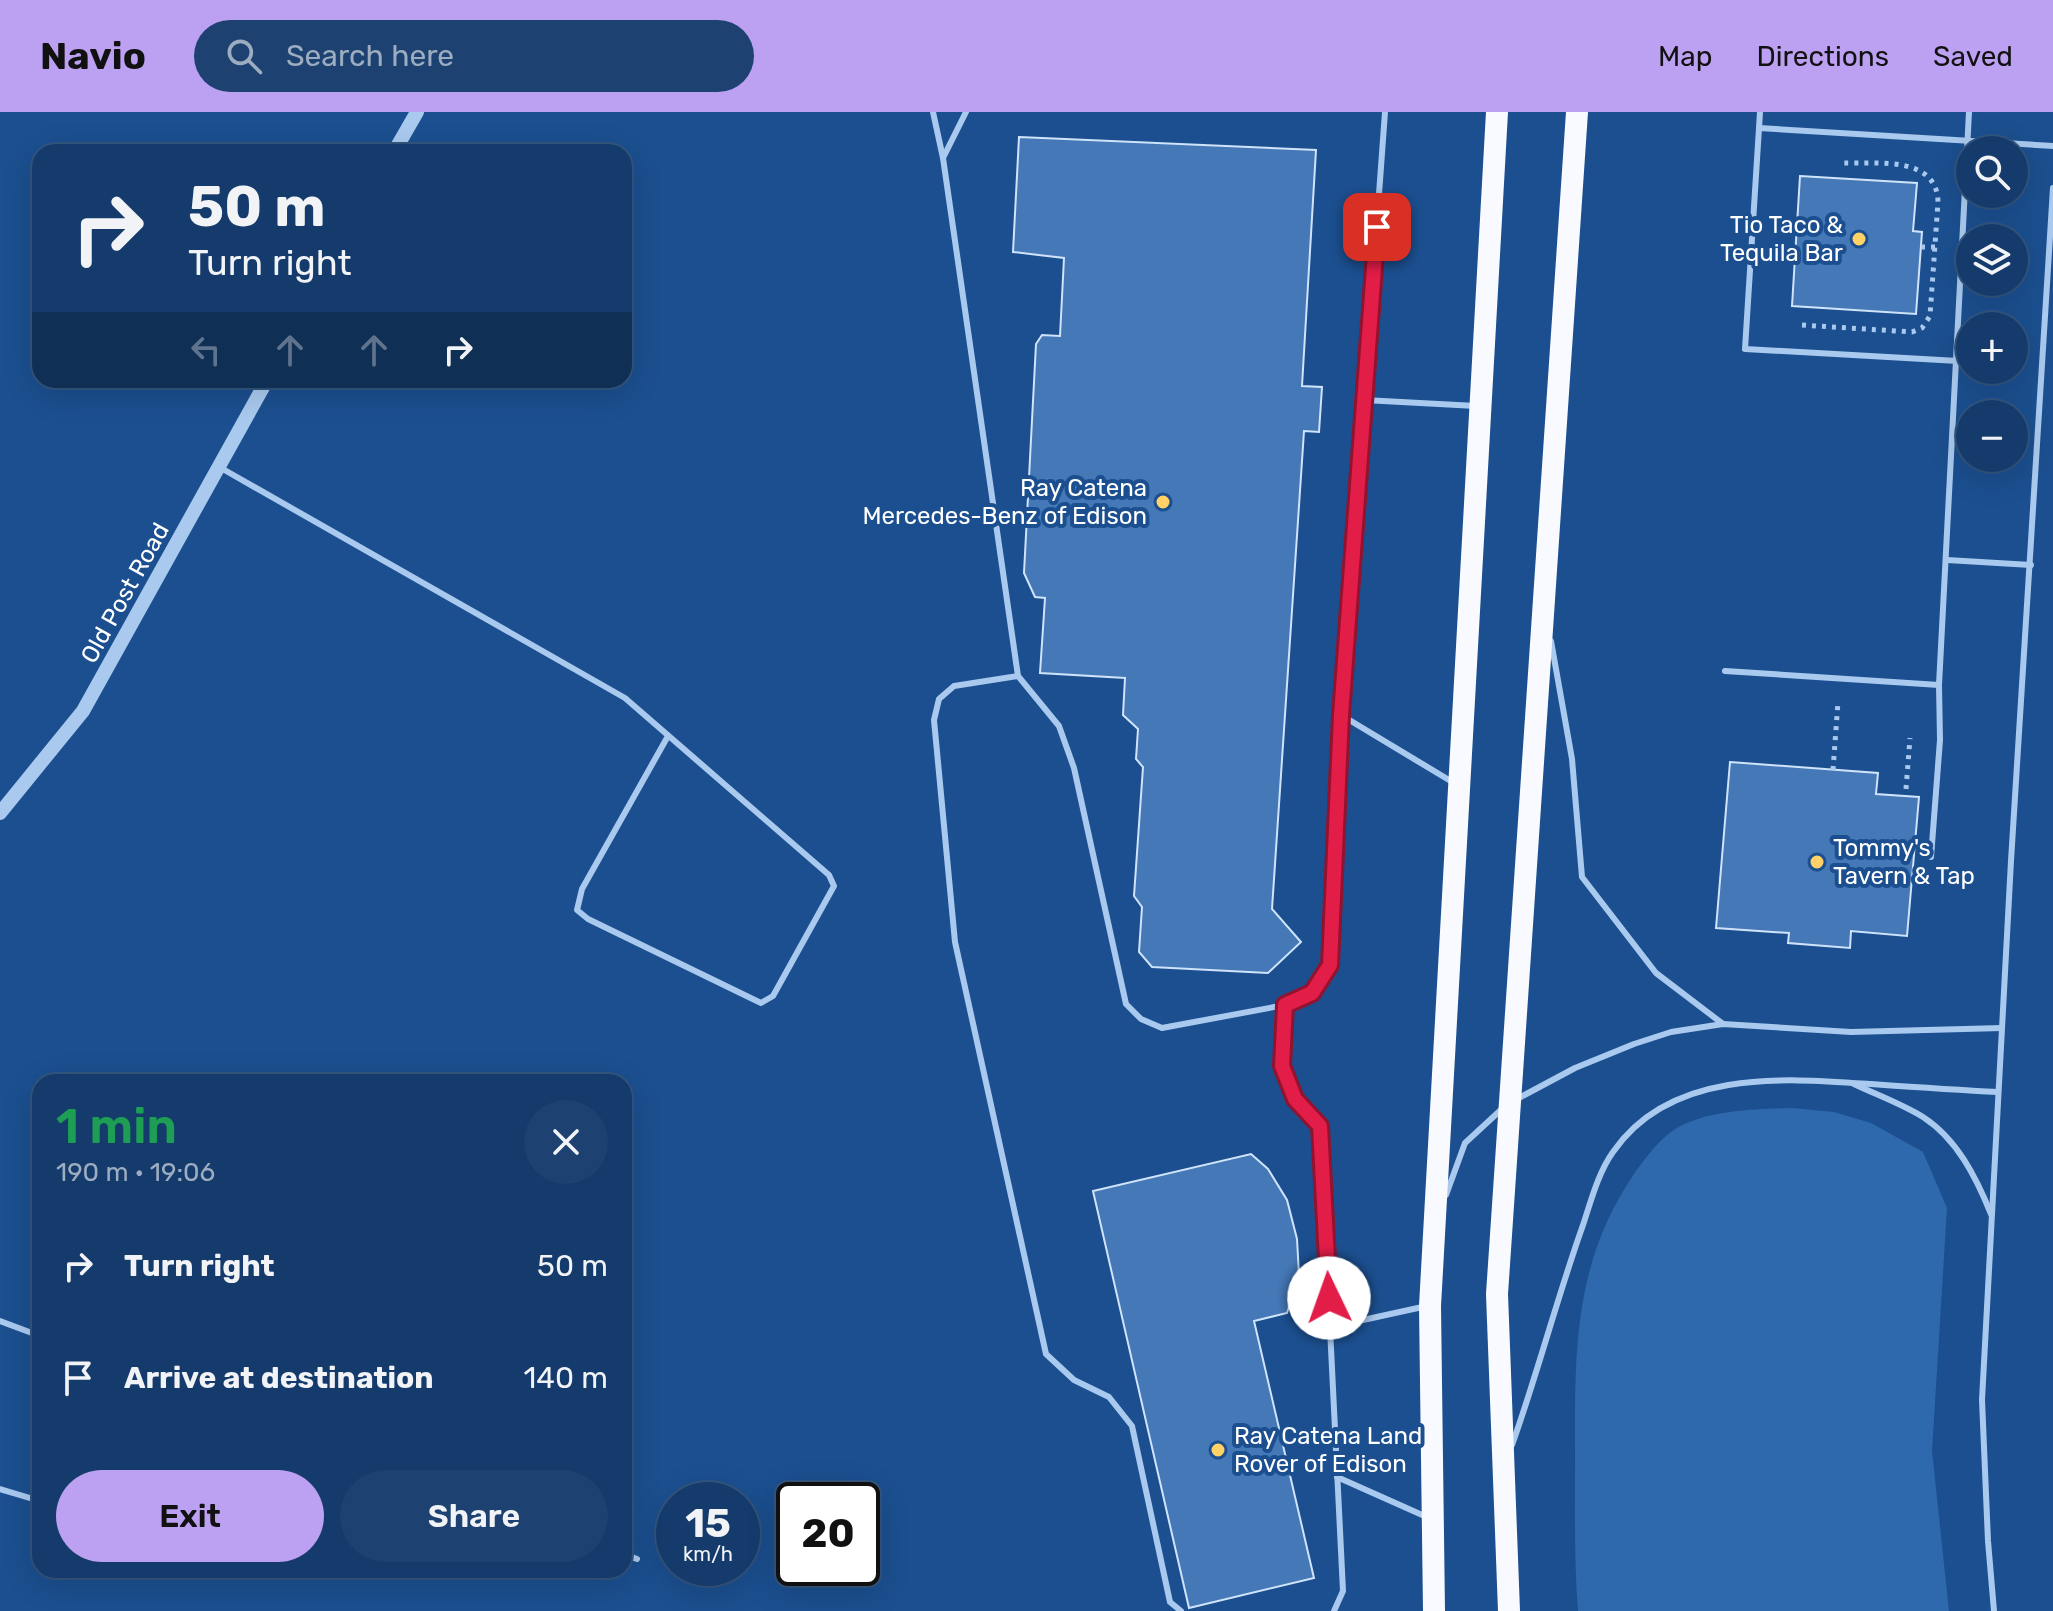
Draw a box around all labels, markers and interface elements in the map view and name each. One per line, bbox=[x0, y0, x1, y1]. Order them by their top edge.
search box bbox=[194, 20, 754, 92]
text: Navio bbox=[40, 33, 146, 79]
icon: search bbox=[222, 34, 266, 78]
text: Search here bbox=[286, 38, 454, 74]
text: Map bbox=[1658, 40, 1712, 73]
text: Directions bbox=[1756, 40, 1889, 73]
text: Saved bbox=[1933, 40, 2013, 73]
map controls bbox=[1956, 136, 2028, 472]
button: search bbox=[1956, 136, 2028, 208]
text: 50 m bbox=[188, 174, 325, 240]
icon: right bbox=[56, 176, 160, 280]
pin bbox=[1343, 193, 1411, 261]
icon: arrive bbox=[1355, 205, 1399, 249]
place label: Tio Taco & Tequila Bar bbox=[1720, 211, 1843, 267]
button: layers bbox=[1956, 224, 2028, 296]
marker: Tio Taco & Tequila Bar bbox=[1850, 230, 1868, 248]
text: Turn right bbox=[188, 241, 352, 284]
button: + bbox=[1956, 312, 2028, 384]
icon: left bbox=[184, 328, 228, 372]
icon: ahead bbox=[268, 328, 312, 372]
icon: ahead bbox=[352, 328, 396, 372]
icon: right bbox=[436, 328, 480, 372]
button: − bbox=[1956, 400, 2028, 472]
place label: Ray Catena Mercedes-Benz of Edison bbox=[862, 474, 1147, 530]
marker: Ray Catena Mercedes-Benz of Edison bbox=[1154, 493, 1172, 511]
street label: Old Post Road bbox=[75, 518, 175, 668]
place label: Tommy's Tavern & Tap bbox=[1833, 834, 1975, 890]
marker: Tommy's Tavern & Tap bbox=[1808, 853, 1826, 871]
text: 1 min bbox=[56, 1098, 177, 1155]
button: close bbox=[524, 1100, 608, 1184]
text: 190 m · 19:06 bbox=[56, 1157, 215, 1188]
icon: right bbox=[56, 1244, 100, 1288]
text: Turn right bbox=[124, 1248, 275, 1284]
text: 50 m bbox=[537, 1248, 608, 1284]
position arrow bbox=[1287, 1256, 1371, 1340]
icon: arrive bbox=[56, 1356, 100, 1400]
text: Arrive at destination bbox=[124, 1360, 434, 1396]
text: 140 m bbox=[523, 1360, 608, 1396]
place label: Ray Catena Land Rover of Edison bbox=[1234, 1422, 1422, 1478]
marker: Ray Catena Land Rover of Edison bbox=[1209, 1441, 1227, 1459]
button: Exit bbox=[56, 1470, 324, 1562]
button: Share bbox=[340, 1470, 608, 1562]
speed limit sign: 20 bbox=[776, 1482, 880, 1586]
text: 15 bbox=[685, 1500, 731, 1547]
text: km/h bbox=[683, 1542, 733, 1566]

